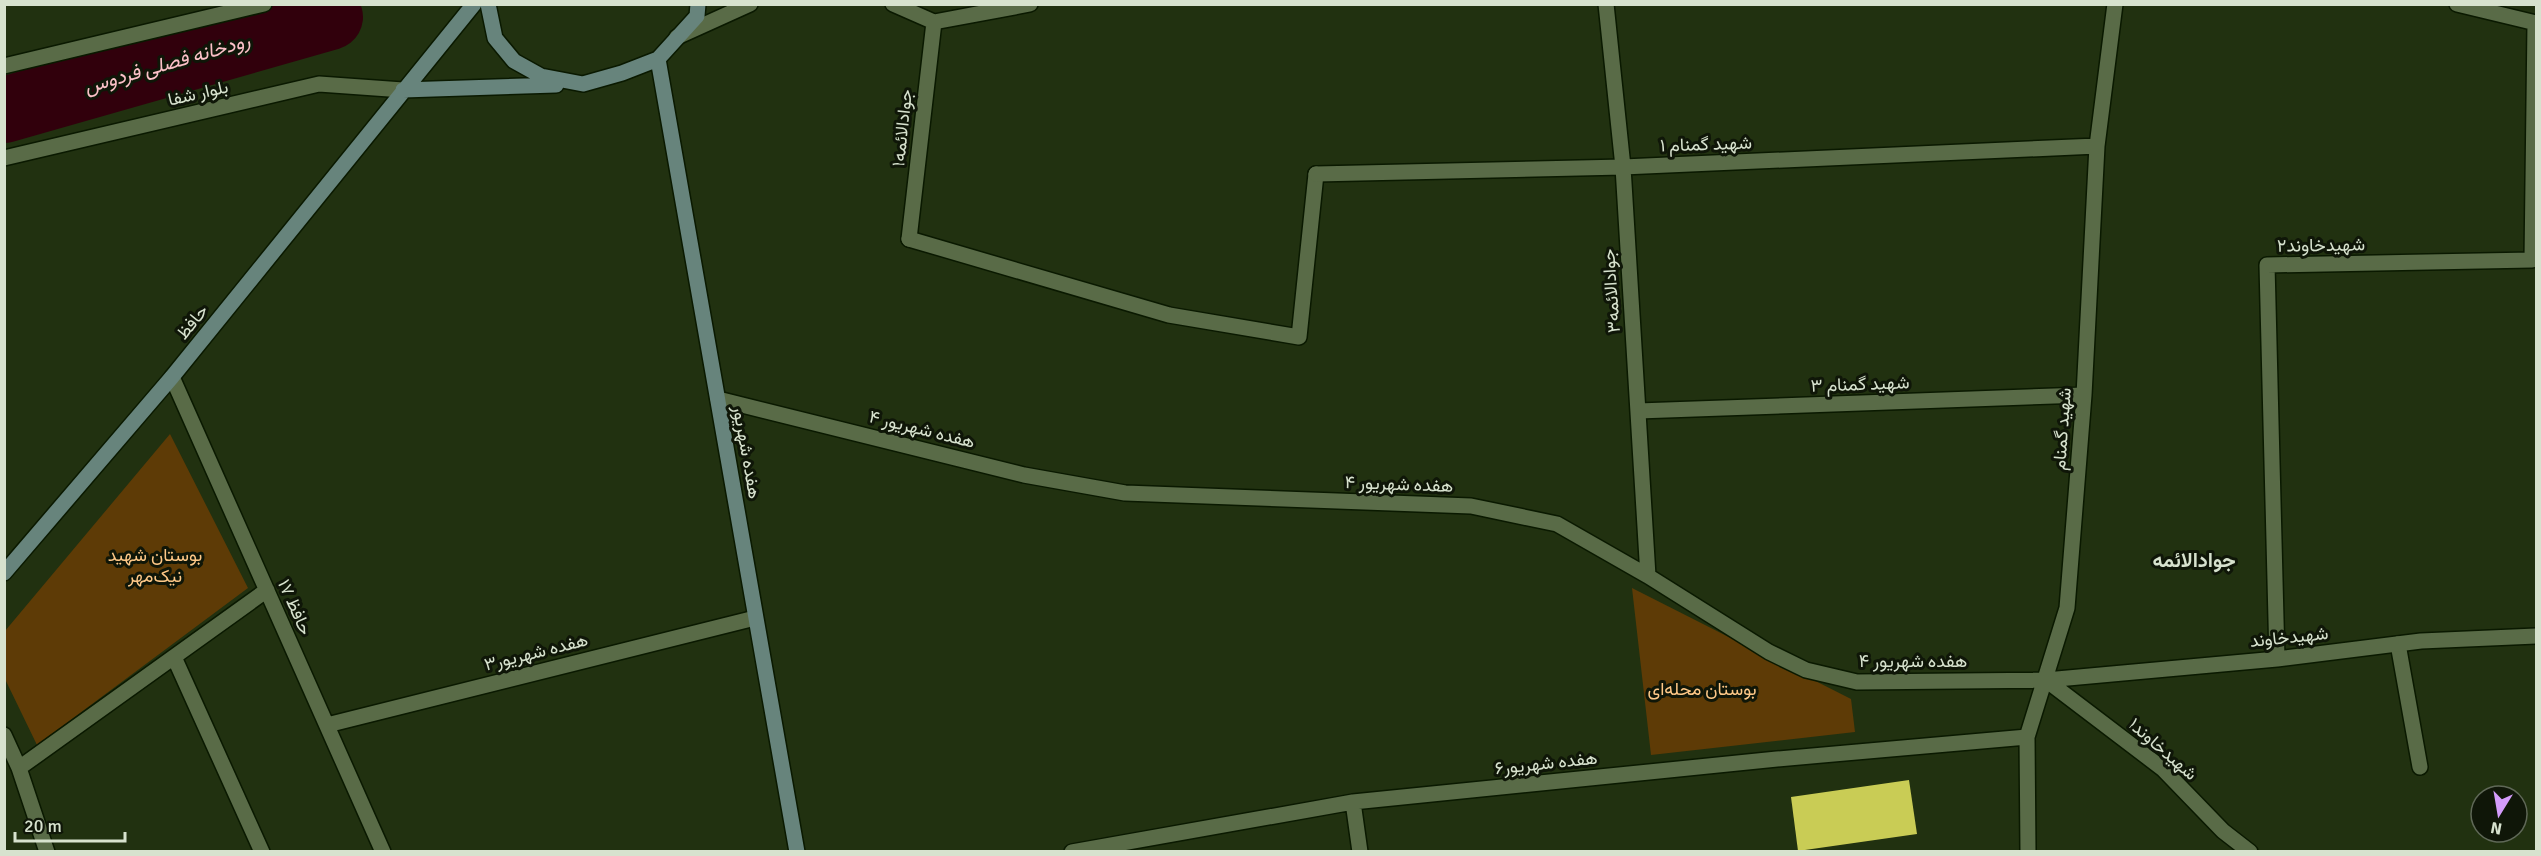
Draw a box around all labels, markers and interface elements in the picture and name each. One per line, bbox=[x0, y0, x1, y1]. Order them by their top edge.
water label: رودخانه فصلی فردوس bbox=[81, 28, 253, 99]
street label: بلوار شفا bbox=[166, 75, 230, 111]
street label: جوادالائمه۱ bbox=[887, 88, 917, 168]
street label: شهید گمنام ۱ bbox=[1660, 131, 1752, 158]
street label: شهیدخاوند۲ bbox=[2277, 233, 2365, 257]
street label: جوادالائمه۳ bbox=[1597, 248, 1625, 334]
street label: حافظ bbox=[171, 300, 213, 344]
street label: شهید گمنام ۳ bbox=[1810, 371, 1910, 398]
street label: شهید گمنام bbox=[2048, 387, 2077, 471]
street label: هفده شهریور bbox=[728, 403, 766, 500]
street label: هفده شهریور ۴ bbox=[867, 405, 977, 453]
street label: هفده شهریور ۴ bbox=[1344, 471, 1454, 497]
park label: بوستان شهید نیک‌مهر bbox=[108, 544, 202, 587]
district label: جوادالائمه bbox=[2152, 548, 2236, 573]
street label: حافظ ۱۷ bbox=[273, 576, 317, 638]
street label: شهیدخاوند bbox=[2249, 622, 2329, 652]
street label: هفده شهریور۳ bbox=[482, 628, 590, 676]
street label: هفده شهریور ۴ bbox=[1859, 650, 1967, 672]
park label: بوستان محله‌ای bbox=[1647, 678, 1757, 700]
street label: شهیدخاوند۱ bbox=[2124, 713, 2202, 785]
street label: هفده شهریور۶ bbox=[1494, 747, 1598, 779]
north arrow bbox=[2469, 784, 2529, 844]
scale bar bbox=[15, 805, 124, 843]
text: 20 m bbox=[24, 815, 62, 837]
text: N bbox=[2489, 817, 2504, 839]

